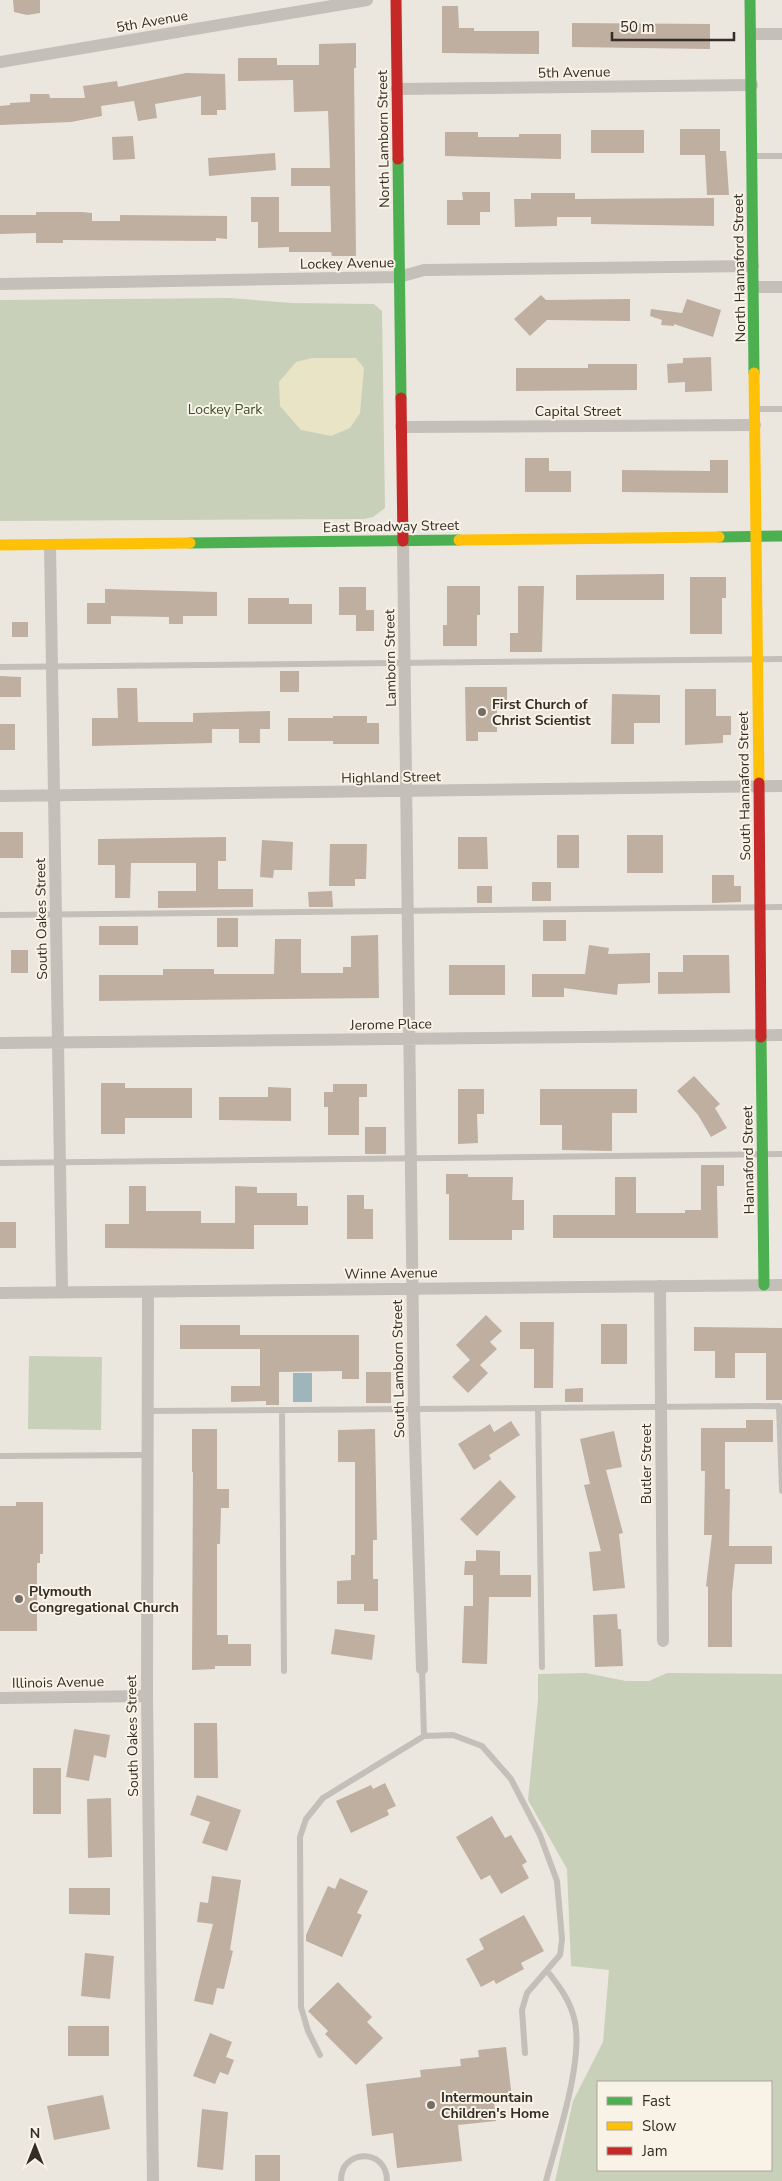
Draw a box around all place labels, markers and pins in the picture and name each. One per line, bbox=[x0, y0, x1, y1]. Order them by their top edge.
place label: First Church of Christ Scientist bbox=[492, 695, 591, 730]
marker: First Church of Christ Scientist bbox=[476, 706, 488, 718]
place label: Plymouth Congregational Church bbox=[29, 1582, 179, 1617]
marker: Plymouth Congregational Church bbox=[13, 1593, 25, 1605]
place label: Intermountain Children's Home bbox=[441, 2088, 549, 2123]
marker: Intermountain Children's Home bbox=[425, 2099, 437, 2111]

